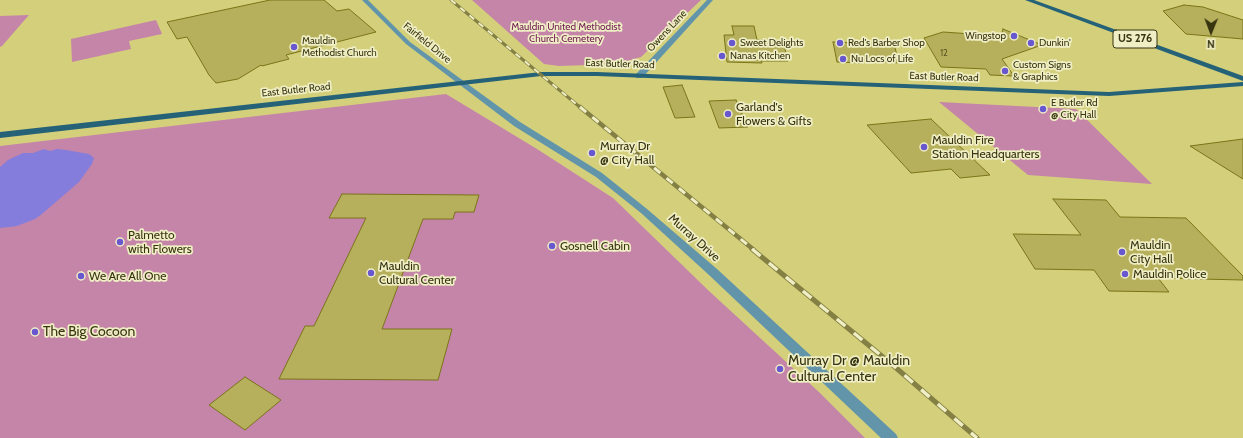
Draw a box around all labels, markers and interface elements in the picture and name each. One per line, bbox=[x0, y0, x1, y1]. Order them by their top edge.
street label: Owens Lane bbox=[645, 8, 689, 54]
north arrow bbox=[1191, 12, 1231, 52]
street label: Fairfield Drive bbox=[401, 20, 453, 66]
park label: Mauldin United Methodist Church Cemetery bbox=[511, 21, 621, 44]
place label: Wingstop bbox=[965, 30, 1006, 42]
road number: US 276 bbox=[1113, 30, 1157, 48]
marker: Wingstop bbox=[1009, 31, 1019, 41]
place label: Mauldin Methodist Church bbox=[302, 35, 377, 58]
place label: Sweet Delights bbox=[740, 37, 803, 49]
place label: Red's Barber Shop bbox=[848, 37, 925, 49]
place label: Dunkin' bbox=[1039, 37, 1071, 49]
text: N bbox=[1207, 37, 1215, 51]
marker: Sweet Delights bbox=[727, 38, 737, 48]
marker: Red's Barber Shop bbox=[835, 38, 845, 48]
marker: Dunkin' bbox=[1026, 38, 1036, 48]
marker: Mauldin Methodist Church bbox=[289, 42, 299, 52]
house number: 12 bbox=[940, 48, 948, 58]
place label: Nanas Kitchen bbox=[730, 50, 791, 62]
marker: Nanas Kitchen bbox=[717, 51, 727, 61]
place label: Nu Locs of Life bbox=[851, 53, 913, 65]
marker: Nu Locs of Life bbox=[838, 54, 848, 64]
street label: East Butler Road bbox=[585, 57, 655, 71]
place label: Custom Signs & Graphics bbox=[1013, 59, 1071, 82]
marker: Custom Signs & Graphics bbox=[1000, 66, 1010, 76]
street label: East Butler Road bbox=[909, 70, 979, 84]
street label: East Butler Road bbox=[261, 80, 331, 100]
place label: E Butler Rd @ City Hall bbox=[1051, 97, 1098, 120]
place label: Garland's Flowers & Gifts bbox=[736, 100, 811, 128]
marker: E Butler Rd @ City Hall bbox=[1038, 104, 1048, 114]
marker: Garland's Flowers & Gifts bbox=[723, 109, 733, 119]
place label: Mauldin Fire Station Headquarters bbox=[932, 133, 1039, 161]
place label: Murray Dr @ City Hall bbox=[600, 139, 654, 167]
marker: Mauldin Fire Station Headquarters bbox=[919, 142, 929, 152]
marker: Murray Dr @ City Hall bbox=[587, 148, 597, 158]
street label: Murray Drive bbox=[665, 211, 723, 265]
place label: Palmetto with Flowers bbox=[128, 228, 192, 256]
marker: Palmetto with Flowers bbox=[115, 237, 125, 247]
place label: Mauldin City Hall bbox=[1130, 238, 1173, 266]
place label: Gosnell Cabin bbox=[560, 239, 630, 253]
marker: Gosnell Cabin bbox=[547, 241, 557, 251]
marker: Mauldin City Hall bbox=[1117, 247, 1127, 257]
place label: Mauldin Cultural Center bbox=[379, 259, 455, 287]
place label: Mauldin Police bbox=[1133, 267, 1206, 281]
marker: Mauldin Cultural Center bbox=[366, 268, 376, 278]
place label: We Are All One bbox=[89, 269, 166, 283]
marker: Mauldin Police bbox=[1120, 269, 1130, 279]
marker: We Are All One bbox=[76, 271, 86, 281]
place label: The Big Cocoon bbox=[43, 324, 135, 340]
marker: The Big Cocoon bbox=[30, 327, 40, 337]
place label: Murray Dr @ Mauldin Cultural Center bbox=[788, 353, 910, 386]
marker: Murray Dr @ Mauldin Cultural Center bbox=[775, 364, 785, 374]

